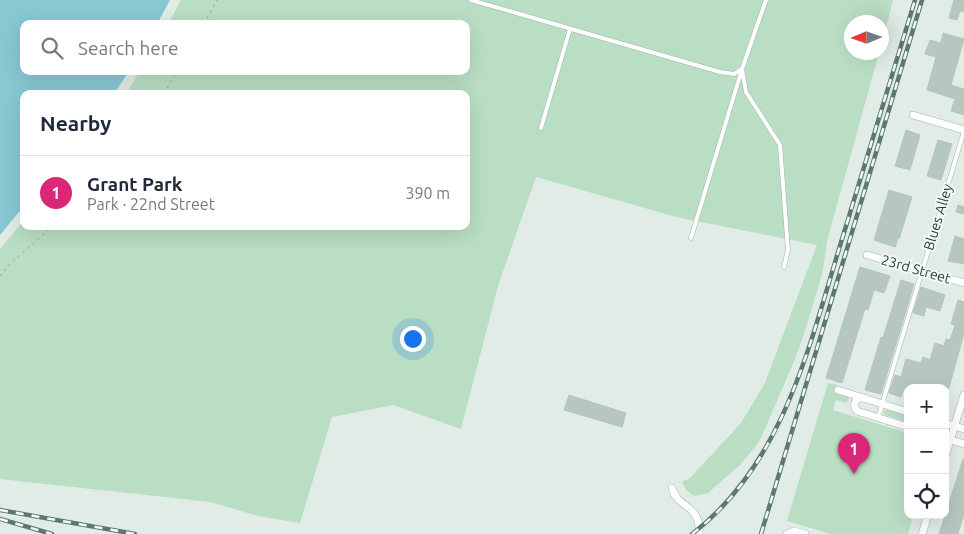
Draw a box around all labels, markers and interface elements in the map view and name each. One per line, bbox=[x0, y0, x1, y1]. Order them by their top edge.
north arrow bbox=[844, 15, 889, 60]
search box bbox=[20, 20, 470, 75]
icon: search bbox=[38, 34, 66, 62]
text: Search here bbox=[78, 37, 178, 59]
text: Nearby bbox=[40, 111, 111, 135]
text: Grant Park bbox=[87, 173, 182, 195]
street label: Blues Alley bbox=[920, 182, 956, 252]
text: 1 bbox=[51, 184, 61, 202]
text: 390 m bbox=[405, 184, 450, 202]
text: Park · 22nd Street bbox=[87, 195, 215, 213]
street label: 23rd Street bbox=[879, 251, 953, 287]
your location bbox=[400, 326, 426, 352]
map controls bbox=[904, 384, 949, 519]
button: + bbox=[904, 384, 949, 429]
button: − bbox=[904, 429, 949, 474]
pin: 1 bbox=[838, 433, 870, 474]
button: locate bbox=[904, 474, 949, 519]

